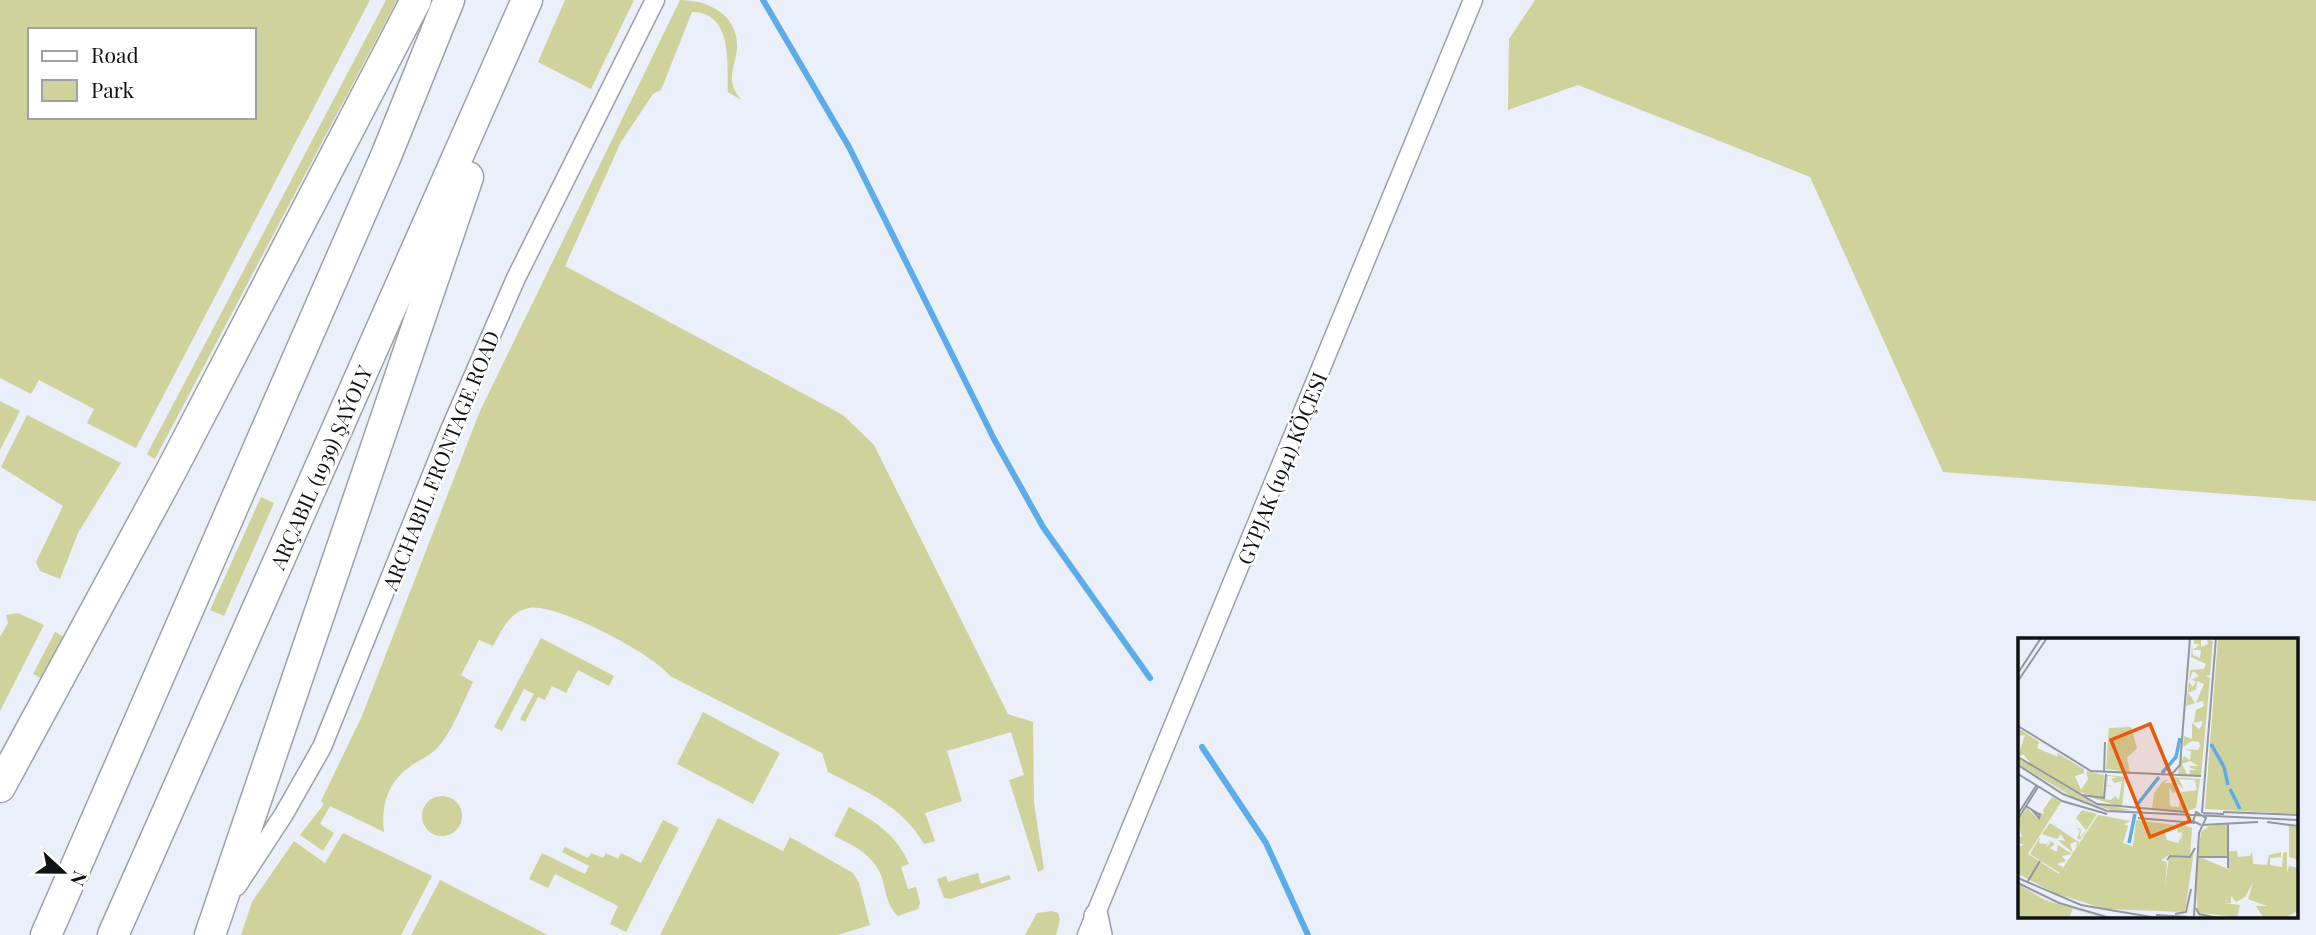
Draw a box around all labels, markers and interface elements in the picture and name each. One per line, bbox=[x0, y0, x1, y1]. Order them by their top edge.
legend bbox=[28, 28, 256, 119]
text: Road bbox=[91, 40, 139, 68]
text: Park bbox=[91, 75, 135, 103]
street label: ARCHABIL FRONTAGE ROAD bbox=[375, 326, 505, 595]
street label: ARÇABIL (1939) ŞAÝOLY bbox=[262, 360, 378, 574]
street label: GYPJAK (1941) KÖÇESI bbox=[1230, 368, 1332, 568]
inset map bbox=[2018, 638, 2298, 918]
north arrow bbox=[28, 837, 98, 907]
text: N bbox=[65, 868, 94, 890]

